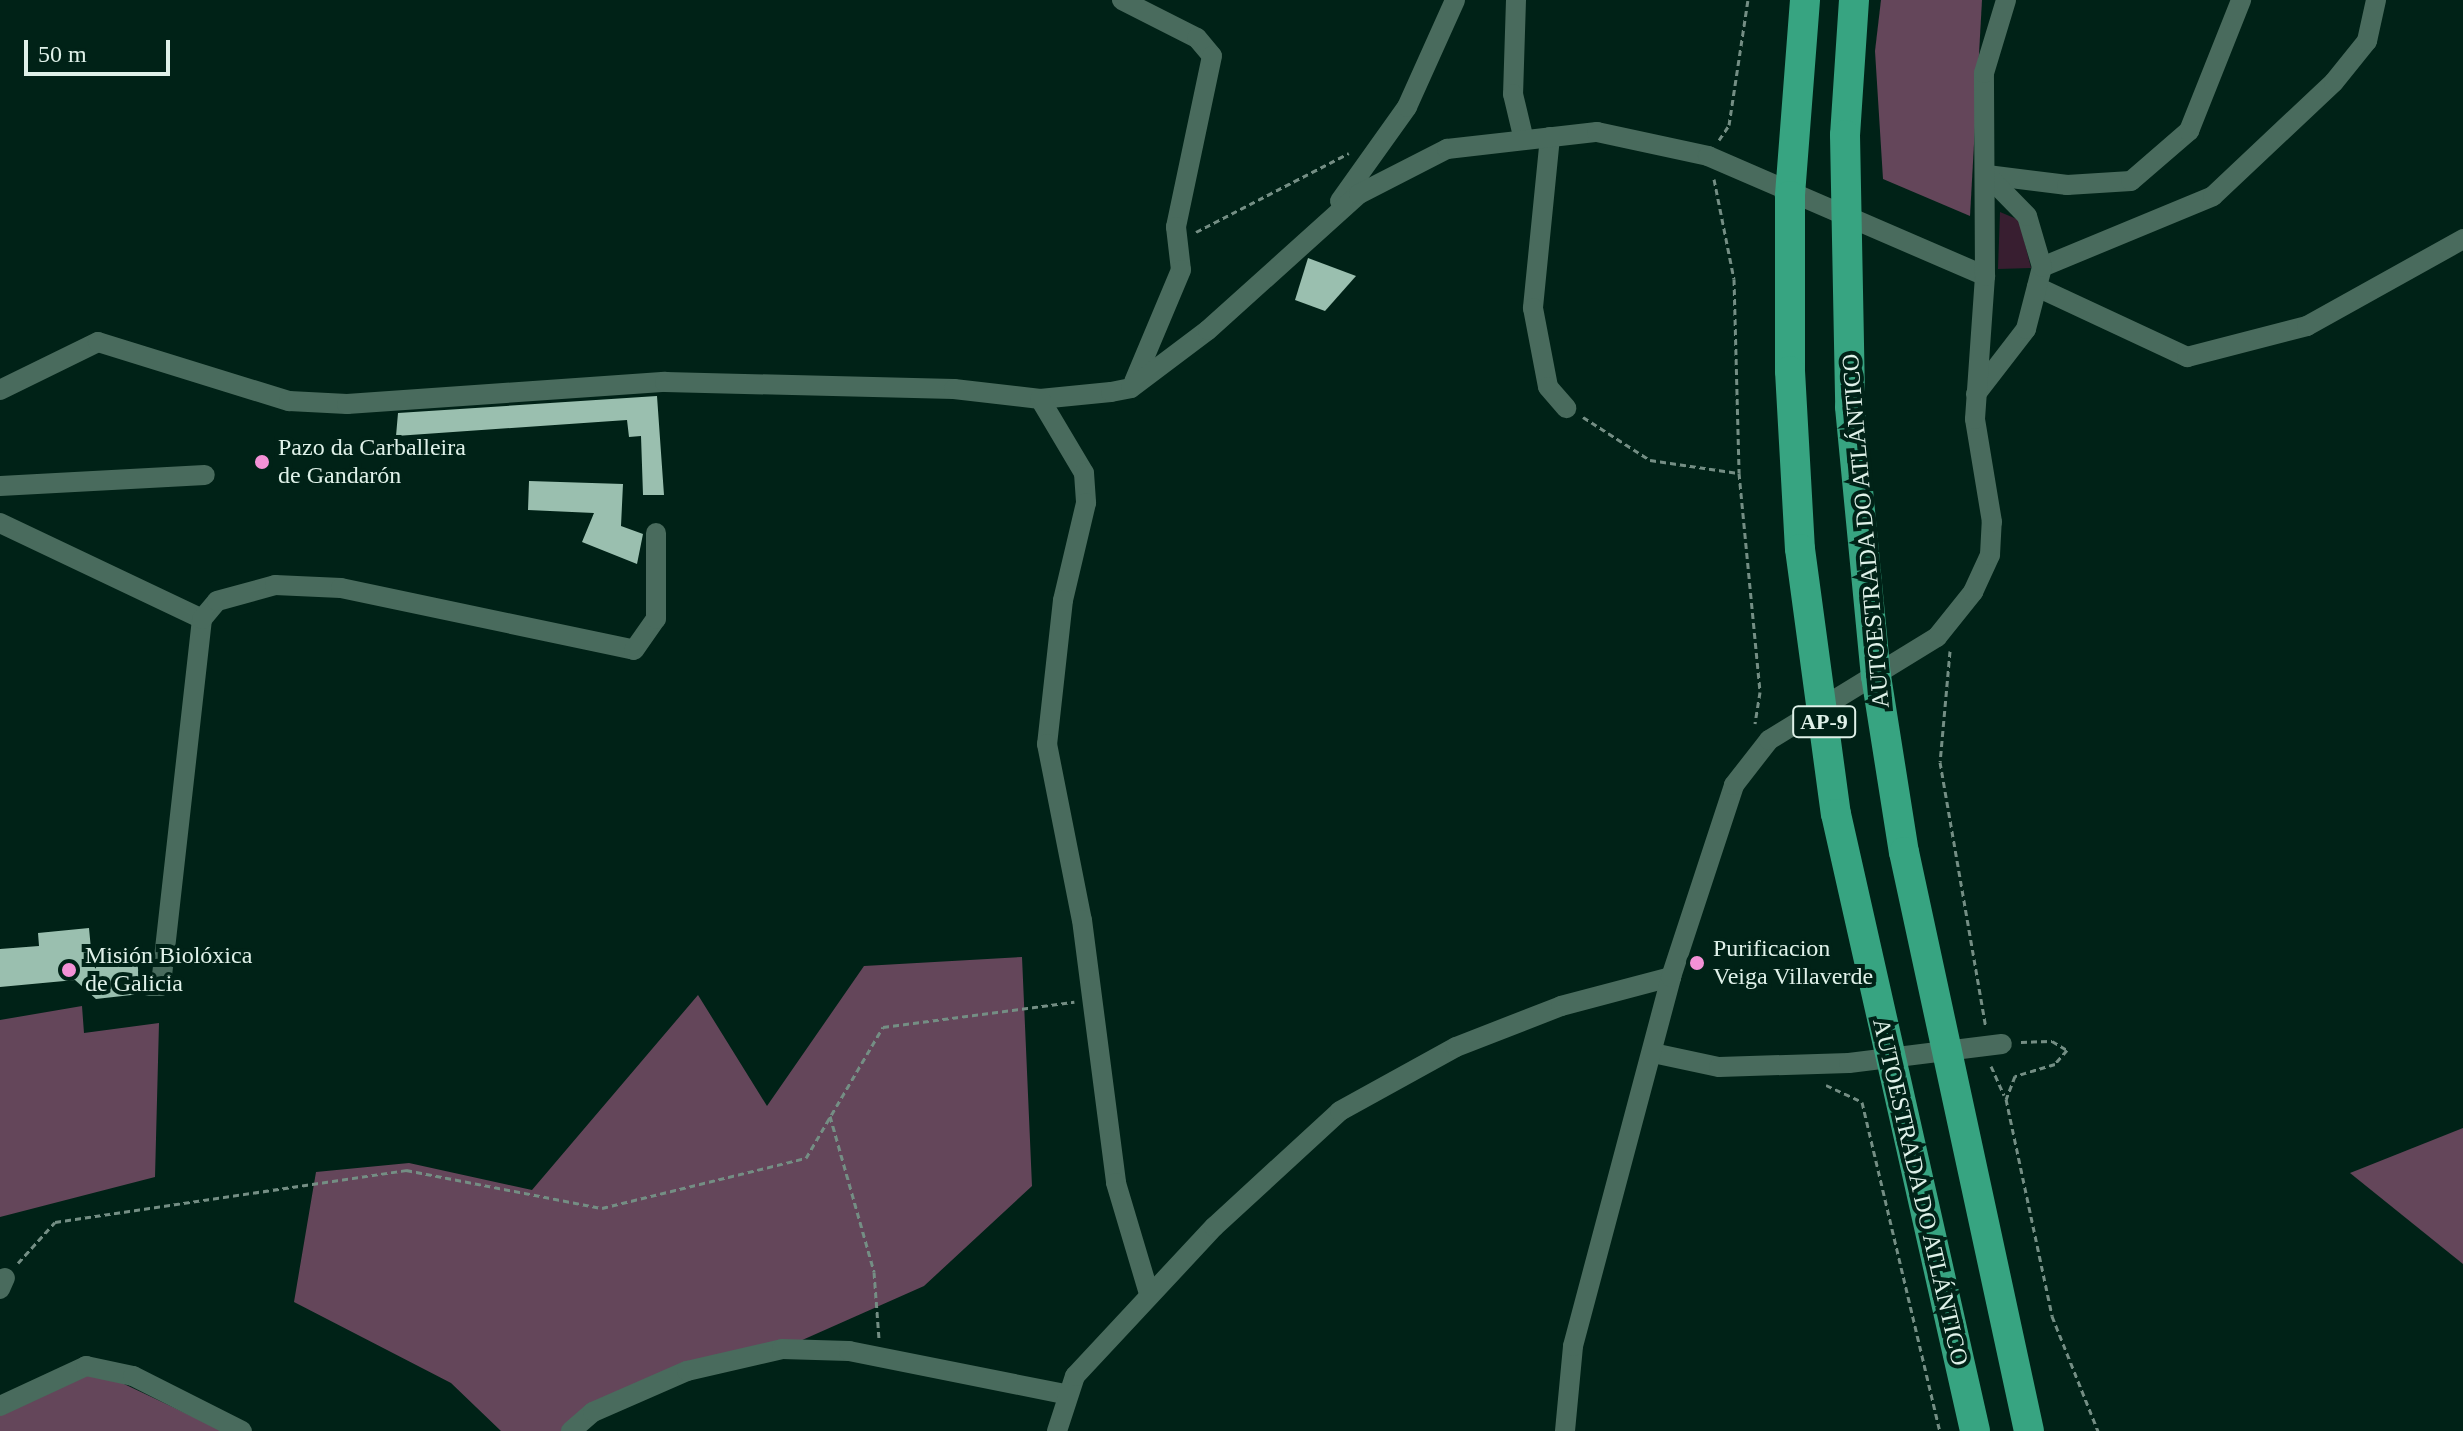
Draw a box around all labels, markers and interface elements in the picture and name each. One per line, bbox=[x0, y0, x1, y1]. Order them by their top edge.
scale bar bbox=[28, 24, 174, 74]
text: 50 m bbox=[38, 41, 87, 67]
street label: AUTOESTRADA DO ATLÁNTICO bbox=[1836, 351, 1896, 711]
place label: Pazo da Carballeira de Gandarón bbox=[278, 434, 466, 490]
marker: Pazo da Carballeira de Gandarón bbox=[253, 453, 271, 471]
road number: AP-9 bbox=[1792, 704, 1856, 740]
place label: Purificacion Veiga Villaverde bbox=[1713, 935, 1873, 991]
place label: Misión Biolóxica de Galicia bbox=[85, 942, 252, 998]
marker: Purificacion Veiga Villaverde bbox=[1688, 954, 1706, 972]
marker: Misión Biolóxica de Galicia bbox=[60, 961, 78, 979]
street label: AUTOESTRADA DO ATLÁNTICO bbox=[1866, 1014, 1974, 1370]

